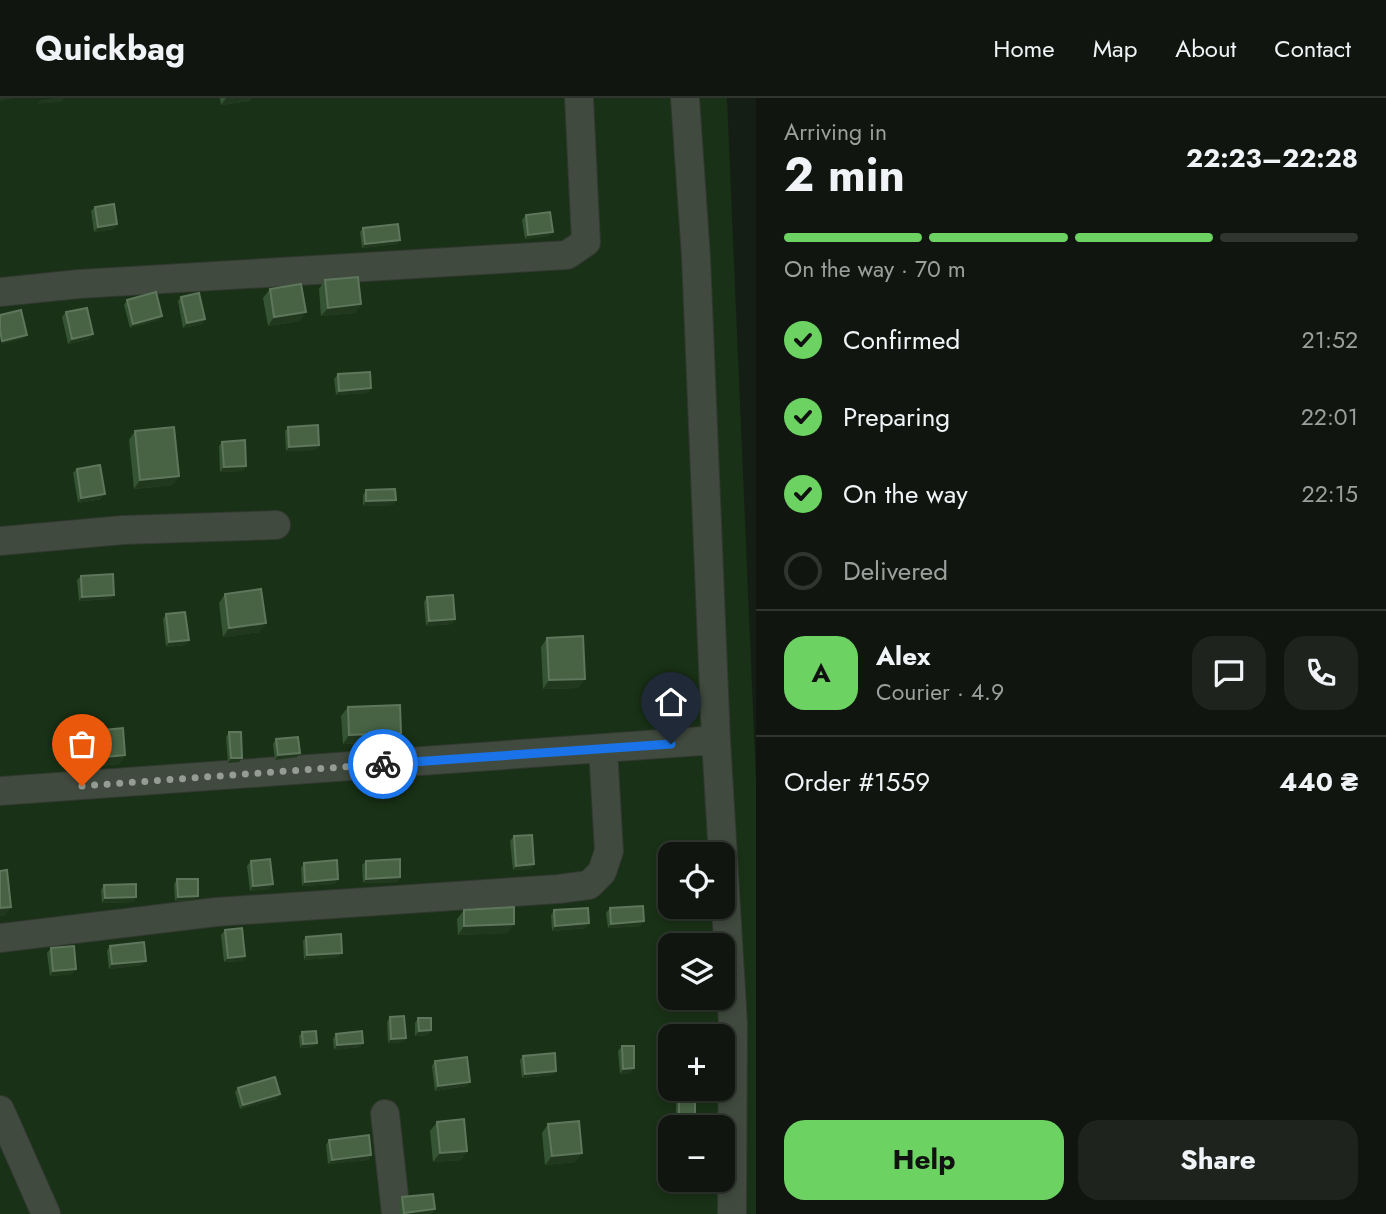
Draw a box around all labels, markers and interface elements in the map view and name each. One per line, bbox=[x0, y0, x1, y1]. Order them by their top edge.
text: Quickbag bbox=[35, 25, 185, 72]
text: Home bbox=[993, 31, 1055, 66]
text: Map bbox=[1093, 31, 1137, 66]
text: About bbox=[1175, 31, 1236, 66]
text: Contact bbox=[1274, 31, 1351, 66]
text: Arriving in bbox=[784, 115, 887, 149]
text: 22:23–22:28 bbox=[1186, 139, 1358, 177]
text: 2 min bbox=[784, 142, 905, 208]
text: On the way · 70 m bbox=[784, 252, 966, 286]
icon: check bbox=[784, 321, 822, 359]
text: Confirmed bbox=[843, 321, 960, 359]
text: 21:52 bbox=[1302, 323, 1358, 357]
icon: check bbox=[784, 398, 822, 436]
text: Preparing bbox=[843, 398, 950, 436]
text: 22:01 bbox=[1301, 400, 1358, 434]
icon: check bbox=[784, 475, 822, 513]
text: On the way bbox=[843, 475, 968, 513]
text: 22:15 bbox=[1302, 477, 1358, 511]
text: Delivered bbox=[843, 552, 948, 590]
button: chat bbox=[1192, 636, 1266, 710]
button: phone bbox=[1284, 636, 1358, 710]
text: Alex bbox=[876, 637, 930, 675]
text: A bbox=[811, 654, 831, 692]
pin bbox=[641, 672, 701, 744]
text: Courier · 4.9 bbox=[876, 675, 1004, 709]
icon: home bbox=[652, 683, 690, 721]
pin bbox=[52, 714, 112, 786]
icon: bag bbox=[63, 725, 101, 763]
courier bbox=[348, 729, 418, 799]
icon: bike bbox=[364, 745, 402, 783]
text: Order #1559 bbox=[784, 763, 930, 801]
text: 440 ₴ bbox=[1279, 763, 1358, 801]
map controls bbox=[658, 842, 735, 1192]
button: locate bbox=[658, 842, 735, 919]
button: layers bbox=[658, 933, 735, 1010]
button: + bbox=[658, 1024, 735, 1101]
button: − bbox=[658, 1115, 735, 1192]
button: Help bbox=[784, 1120, 1064, 1200]
button: Share bbox=[1078, 1120, 1358, 1200]

